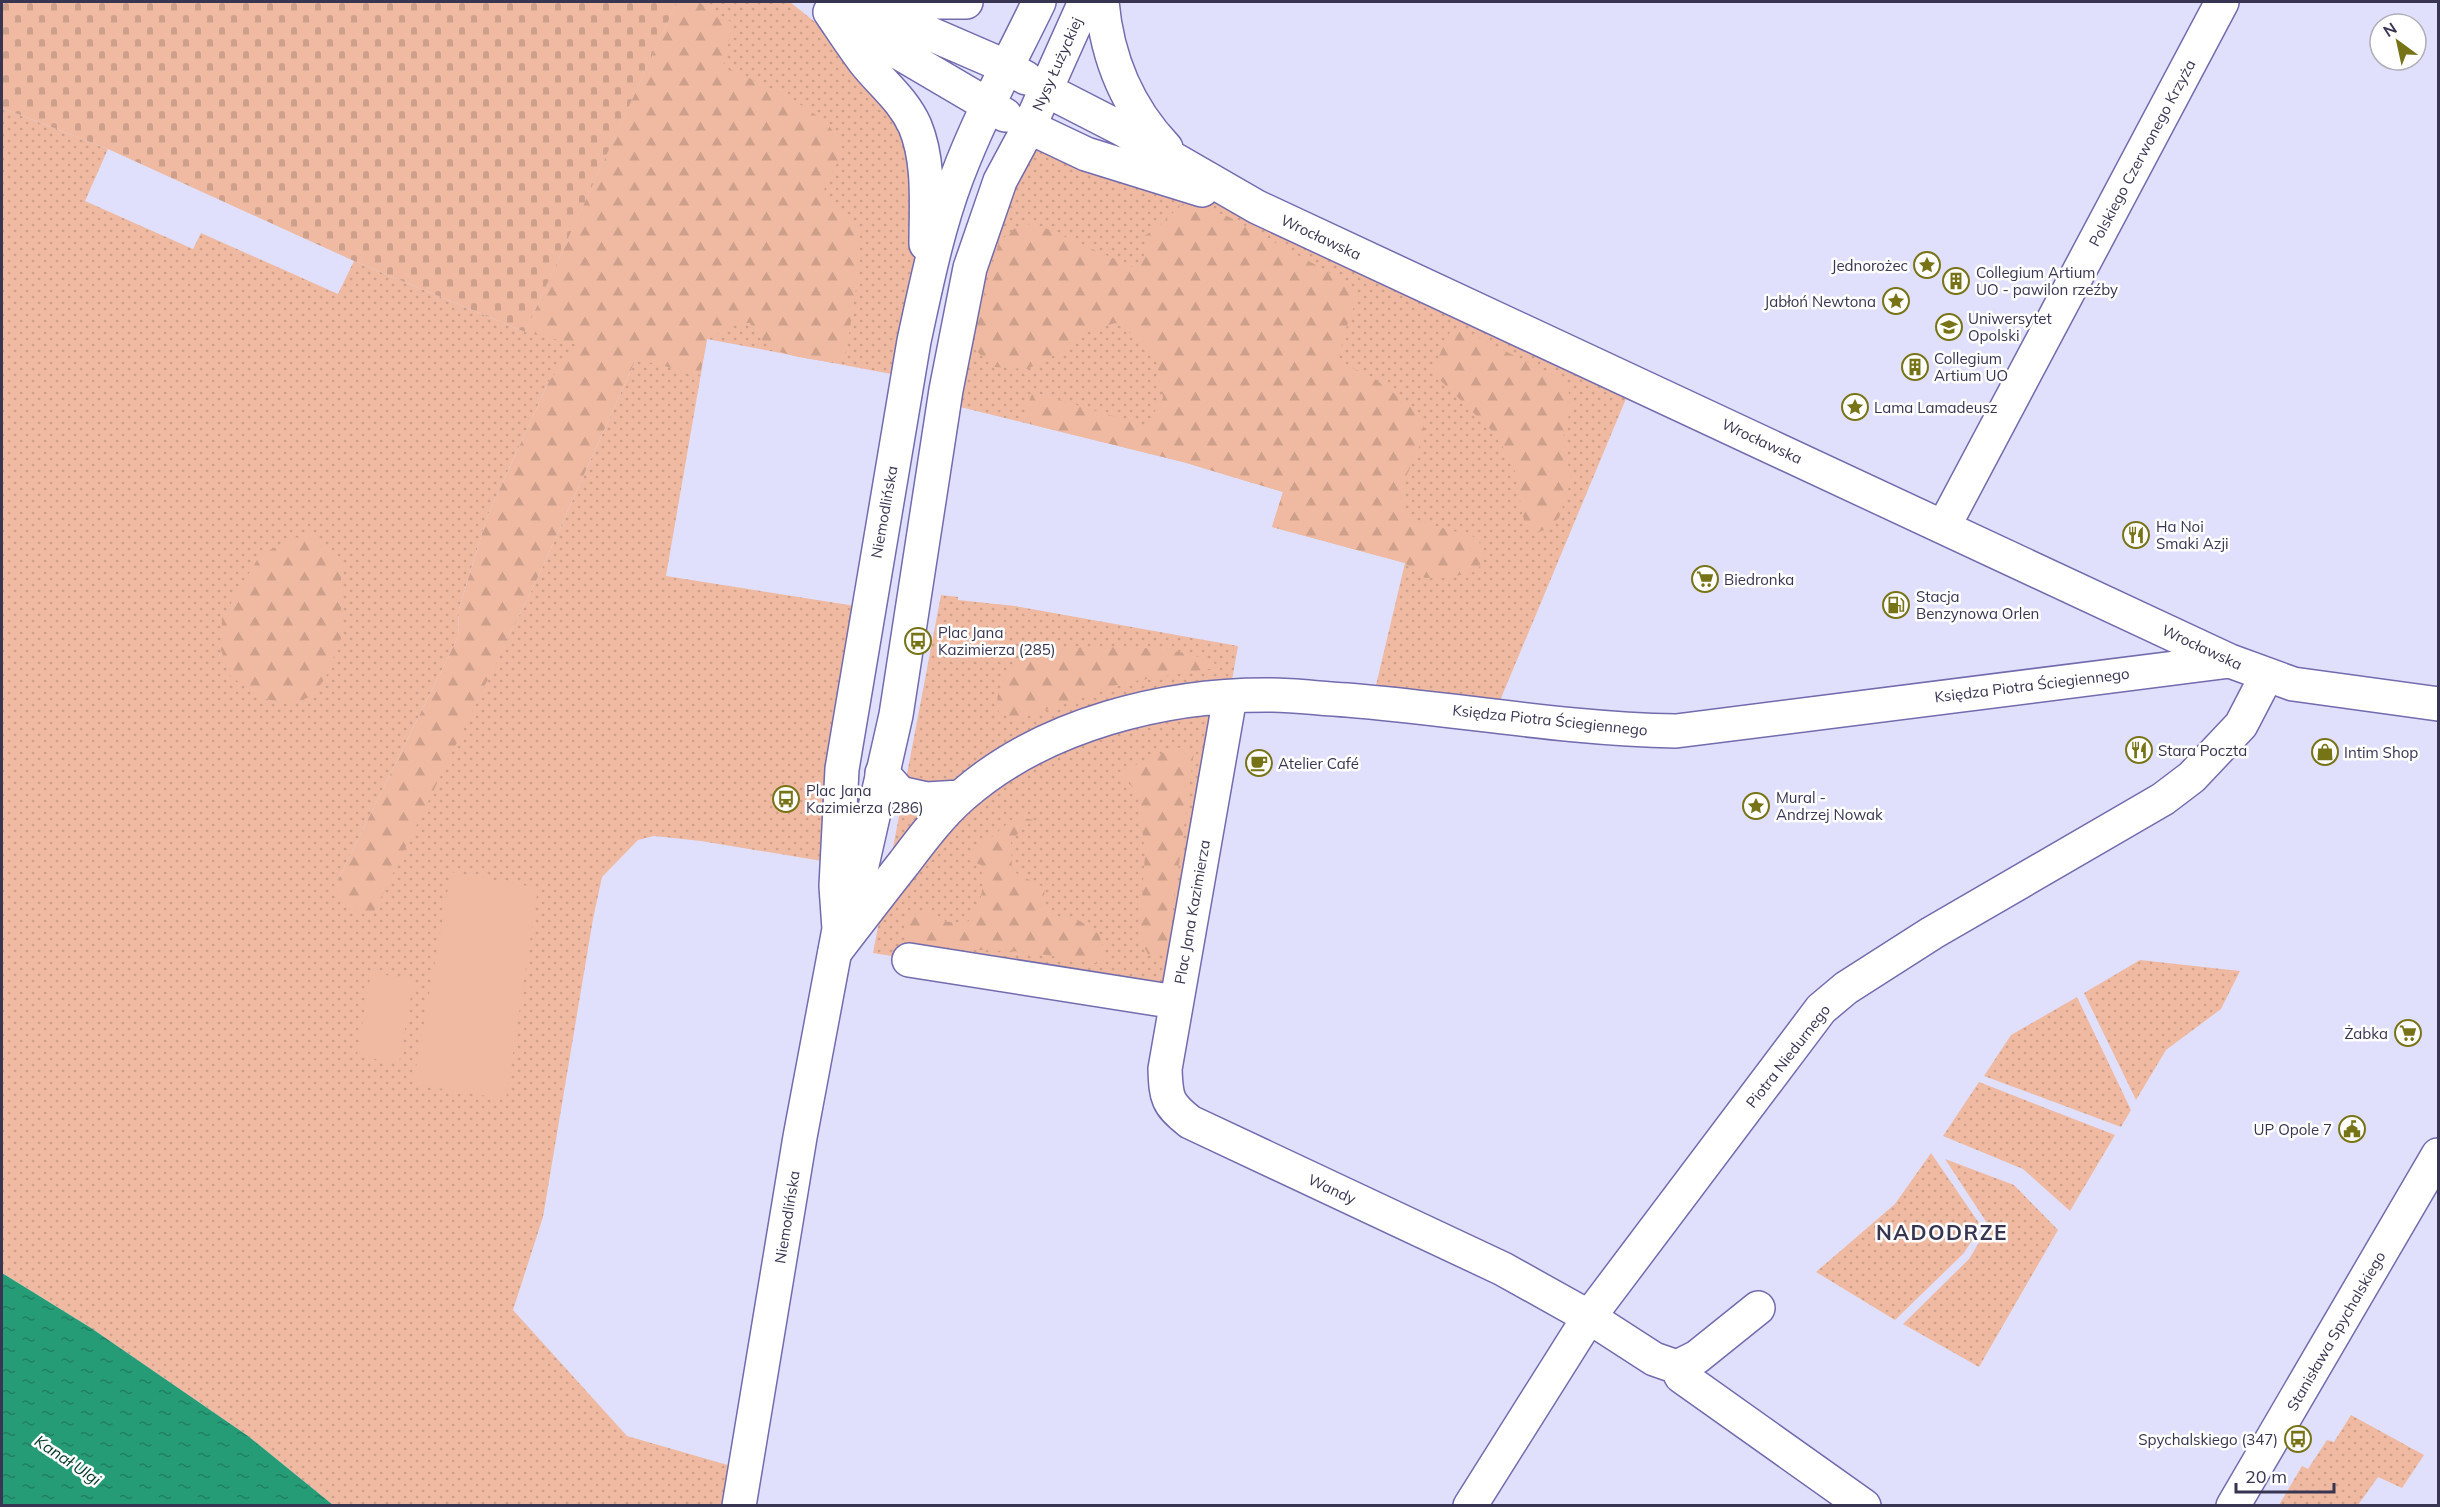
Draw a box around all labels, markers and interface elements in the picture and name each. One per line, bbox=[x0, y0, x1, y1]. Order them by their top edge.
north arrow bbox=[2368, 12, 2428, 72]
street label: Nysy Łużyckiej bbox=[1028, 14, 1086, 114]
text: N bbox=[2379, 18, 2400, 41]
street label: Polskiego Czerwonego Krzyża bbox=[2085, 56, 2199, 250]
street label: Wrocławska bbox=[1278, 210, 1364, 264]
place icon: Jednorożec bbox=[1912, 250, 1942, 280]
place label: Jednorożec bbox=[1832, 256, 1908, 275]
place label: Collegium Artium UO - pawilon rzeźby bbox=[1976, 263, 2118, 299]
building icon: Collegium Artium UO - pawilon rzeźby bbox=[1941, 266, 1971, 296]
place icon: Jabłoń Newtona bbox=[1881, 286, 1911, 316]
place label: Jabłoń Newtona bbox=[1764, 292, 1876, 311]
place label: Uniwersytet Opolski bbox=[1968, 309, 2052, 345]
school or university icon: Uniwersytet Opolski bbox=[1934, 312, 1964, 342]
place label: Collegium Artium UO bbox=[1934, 349, 2008, 385]
building icon: Collegium Artium UO bbox=[1900, 352, 1930, 382]
place icon: Lama Lamadeusz bbox=[1840, 392, 1870, 422]
place label: Lama Lamadeusz bbox=[1874, 398, 1998, 417]
street label: Wrocławska bbox=[1719, 414, 1805, 468]
street label: Niemodlińska bbox=[867, 464, 901, 560]
place label: Ha Noi Smaki Azji bbox=[2156, 517, 2229, 553]
restaurant icon: Ha Noi Smaki Azji bbox=[2121, 520, 2151, 550]
supermarket icon: Biedronka bbox=[1690, 564, 1720, 594]
place label: Biedronka bbox=[1724, 570, 1794, 589]
place label: Stacja Benzynowa Orlen bbox=[1916, 587, 2039, 623]
fuel station icon: Stacja Benzynowa Orlen bbox=[1881, 590, 1911, 620]
street label: Wrocławska bbox=[2159, 620, 2245, 674]
place label: Plac Jana Kazimierza (285) bbox=[938, 623, 1055, 659]
bus stop icon: Plac Jana Kazimierza (285) bbox=[903, 626, 933, 656]
street label: Księdza Piotra Ściegiennego bbox=[1933, 664, 2131, 706]
street label: Księdza Piotra Ściegiennego bbox=[1451, 700, 1649, 740]
restaurant icon: Stara Poczta bbox=[2124, 735, 2154, 765]
shop icon: Intim Shop bbox=[2310, 737, 2340, 767]
place label: Stara Poczta bbox=[2158, 741, 2247, 760]
place label: Intim Shop bbox=[2344, 743, 2418, 762]
cafe icon: Atelier Café bbox=[1244, 748, 1274, 778]
place label: Atelier Café bbox=[1278, 754, 1359, 773]
place label: Plac Jana Kazimierza (286) bbox=[806, 781, 923, 817]
bus stop icon: Plac Jana Kazimierza (286) bbox=[771, 784, 801, 814]
place label: Mural - Andrzej Nowak bbox=[1776, 788, 1883, 824]
place icon: Mural - Andrzej Nowak bbox=[1741, 791, 1771, 821]
street label: Plac Jana Kazimierza bbox=[1170, 838, 1214, 986]
street label: Piotra Niedurnego bbox=[1742, 1001, 1834, 1111]
supermarket icon: Żabka bbox=[2393, 1018, 2423, 1048]
place label: Żabka bbox=[2345, 1024, 2388, 1043]
public building icon: UP Opole 7 bbox=[2337, 1114, 2367, 1144]
place label: UP Opole 7 bbox=[2254, 1120, 2332, 1139]
street label: Niemodlińska bbox=[770, 1169, 804, 1265]
street label: Wandy bbox=[1305, 1170, 1359, 1208]
district label: NADODRZE bbox=[1876, 1219, 2008, 1245]
street label: Stanisława Spychalskiego bbox=[2283, 1248, 2389, 1414]
bus stop icon: Spychalskiego (347) bbox=[2283, 1424, 2313, 1454]
place label: Spychalskiego (347) bbox=[2138, 1430, 2278, 1449]
water label: Kanał Ulgi bbox=[31, 1431, 105, 1490]
scale bar bbox=[2236, 1456, 2334, 1494]
text: 20 m bbox=[2245, 1465, 2287, 1488]

